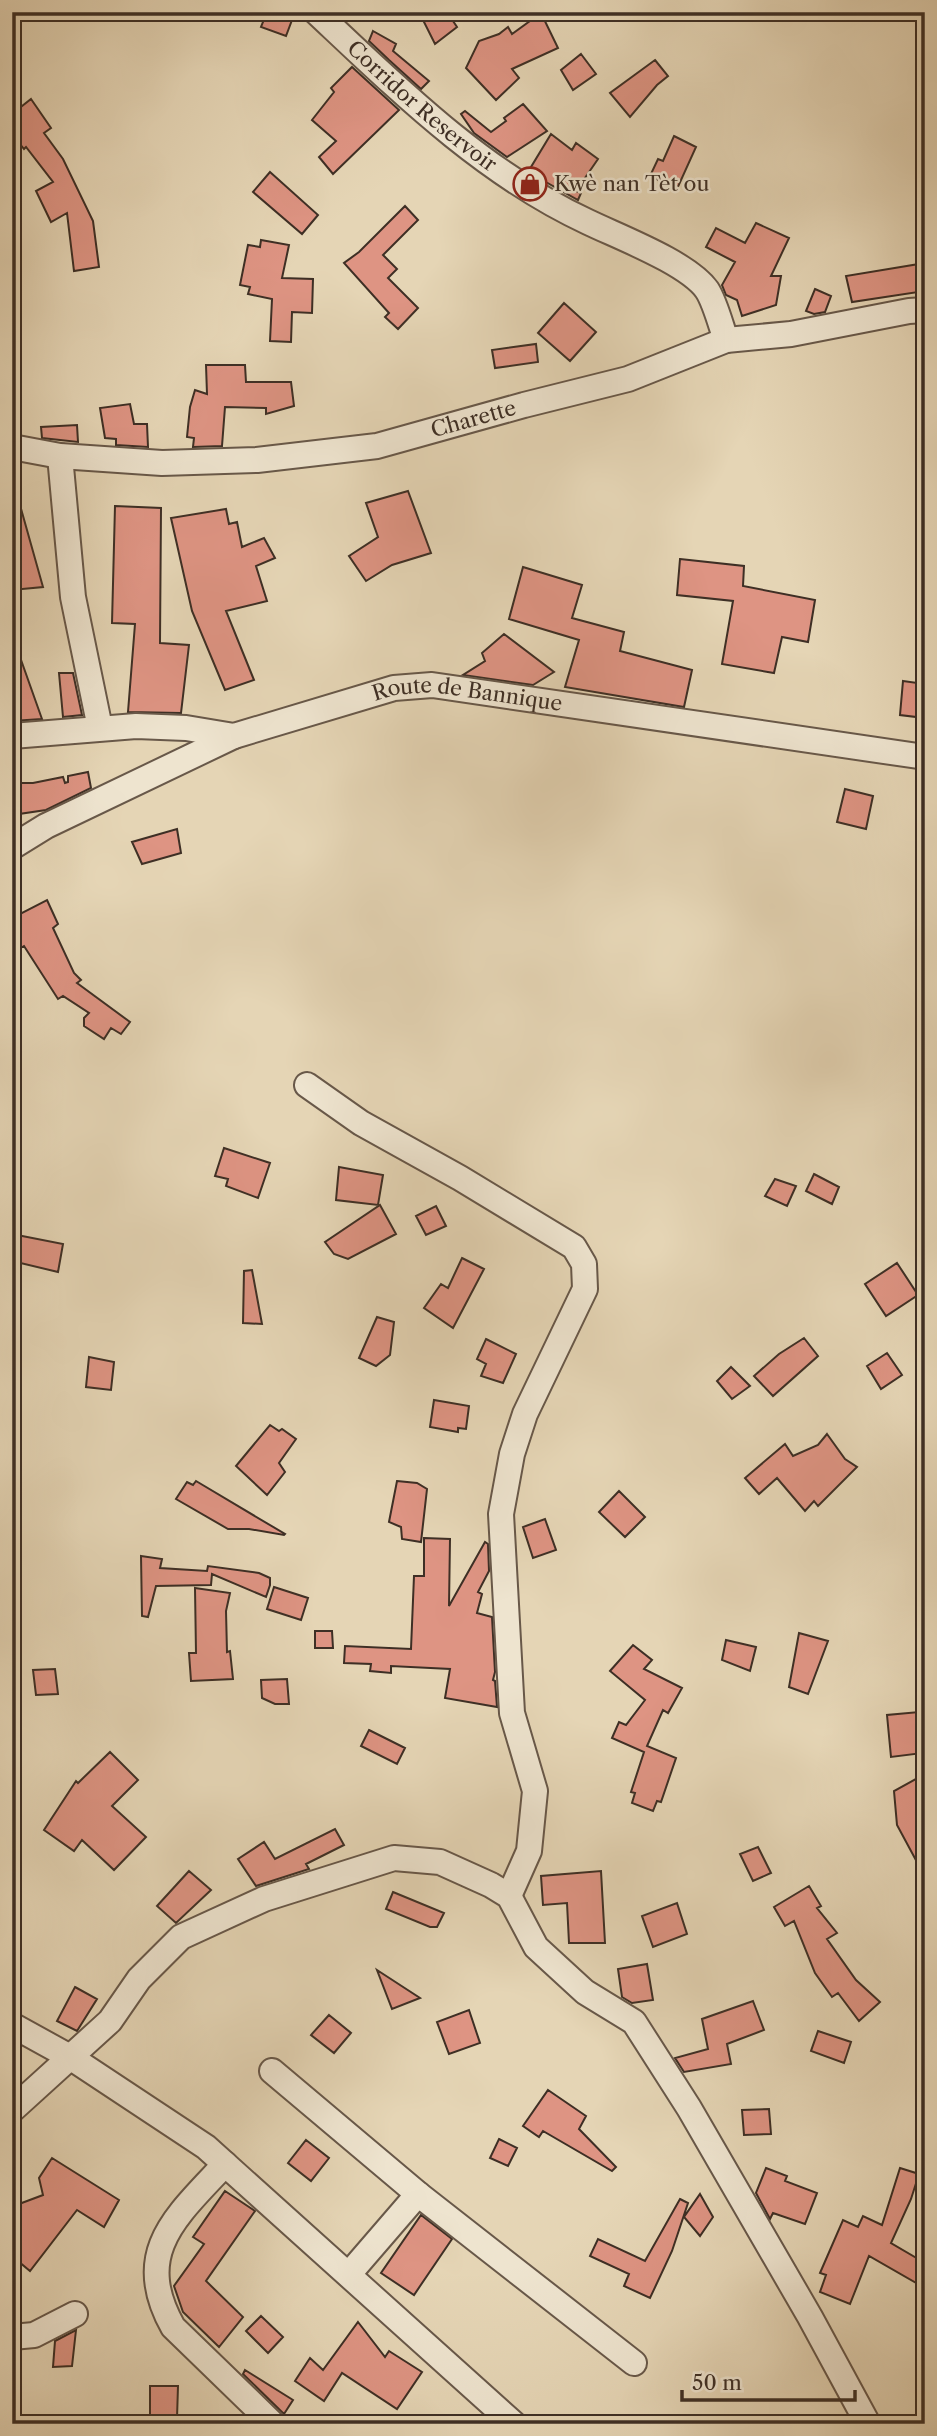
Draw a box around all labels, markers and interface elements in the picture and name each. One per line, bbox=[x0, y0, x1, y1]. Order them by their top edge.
street label: Corridor Reservoir bbox=[342, 35, 502, 177]
shop icon: Kwè nan Tèt ou bbox=[511, 165, 549, 203]
place label: Kwè nan Tèt ou bbox=[554, 171, 709, 196]
street label: Charette bbox=[428, 395, 519, 442]
street label: Route de Bannique bbox=[369, 672, 564, 716]
scale bar bbox=[682, 2359, 855, 2403]
text: 50 m bbox=[692, 2370, 742, 2395]

